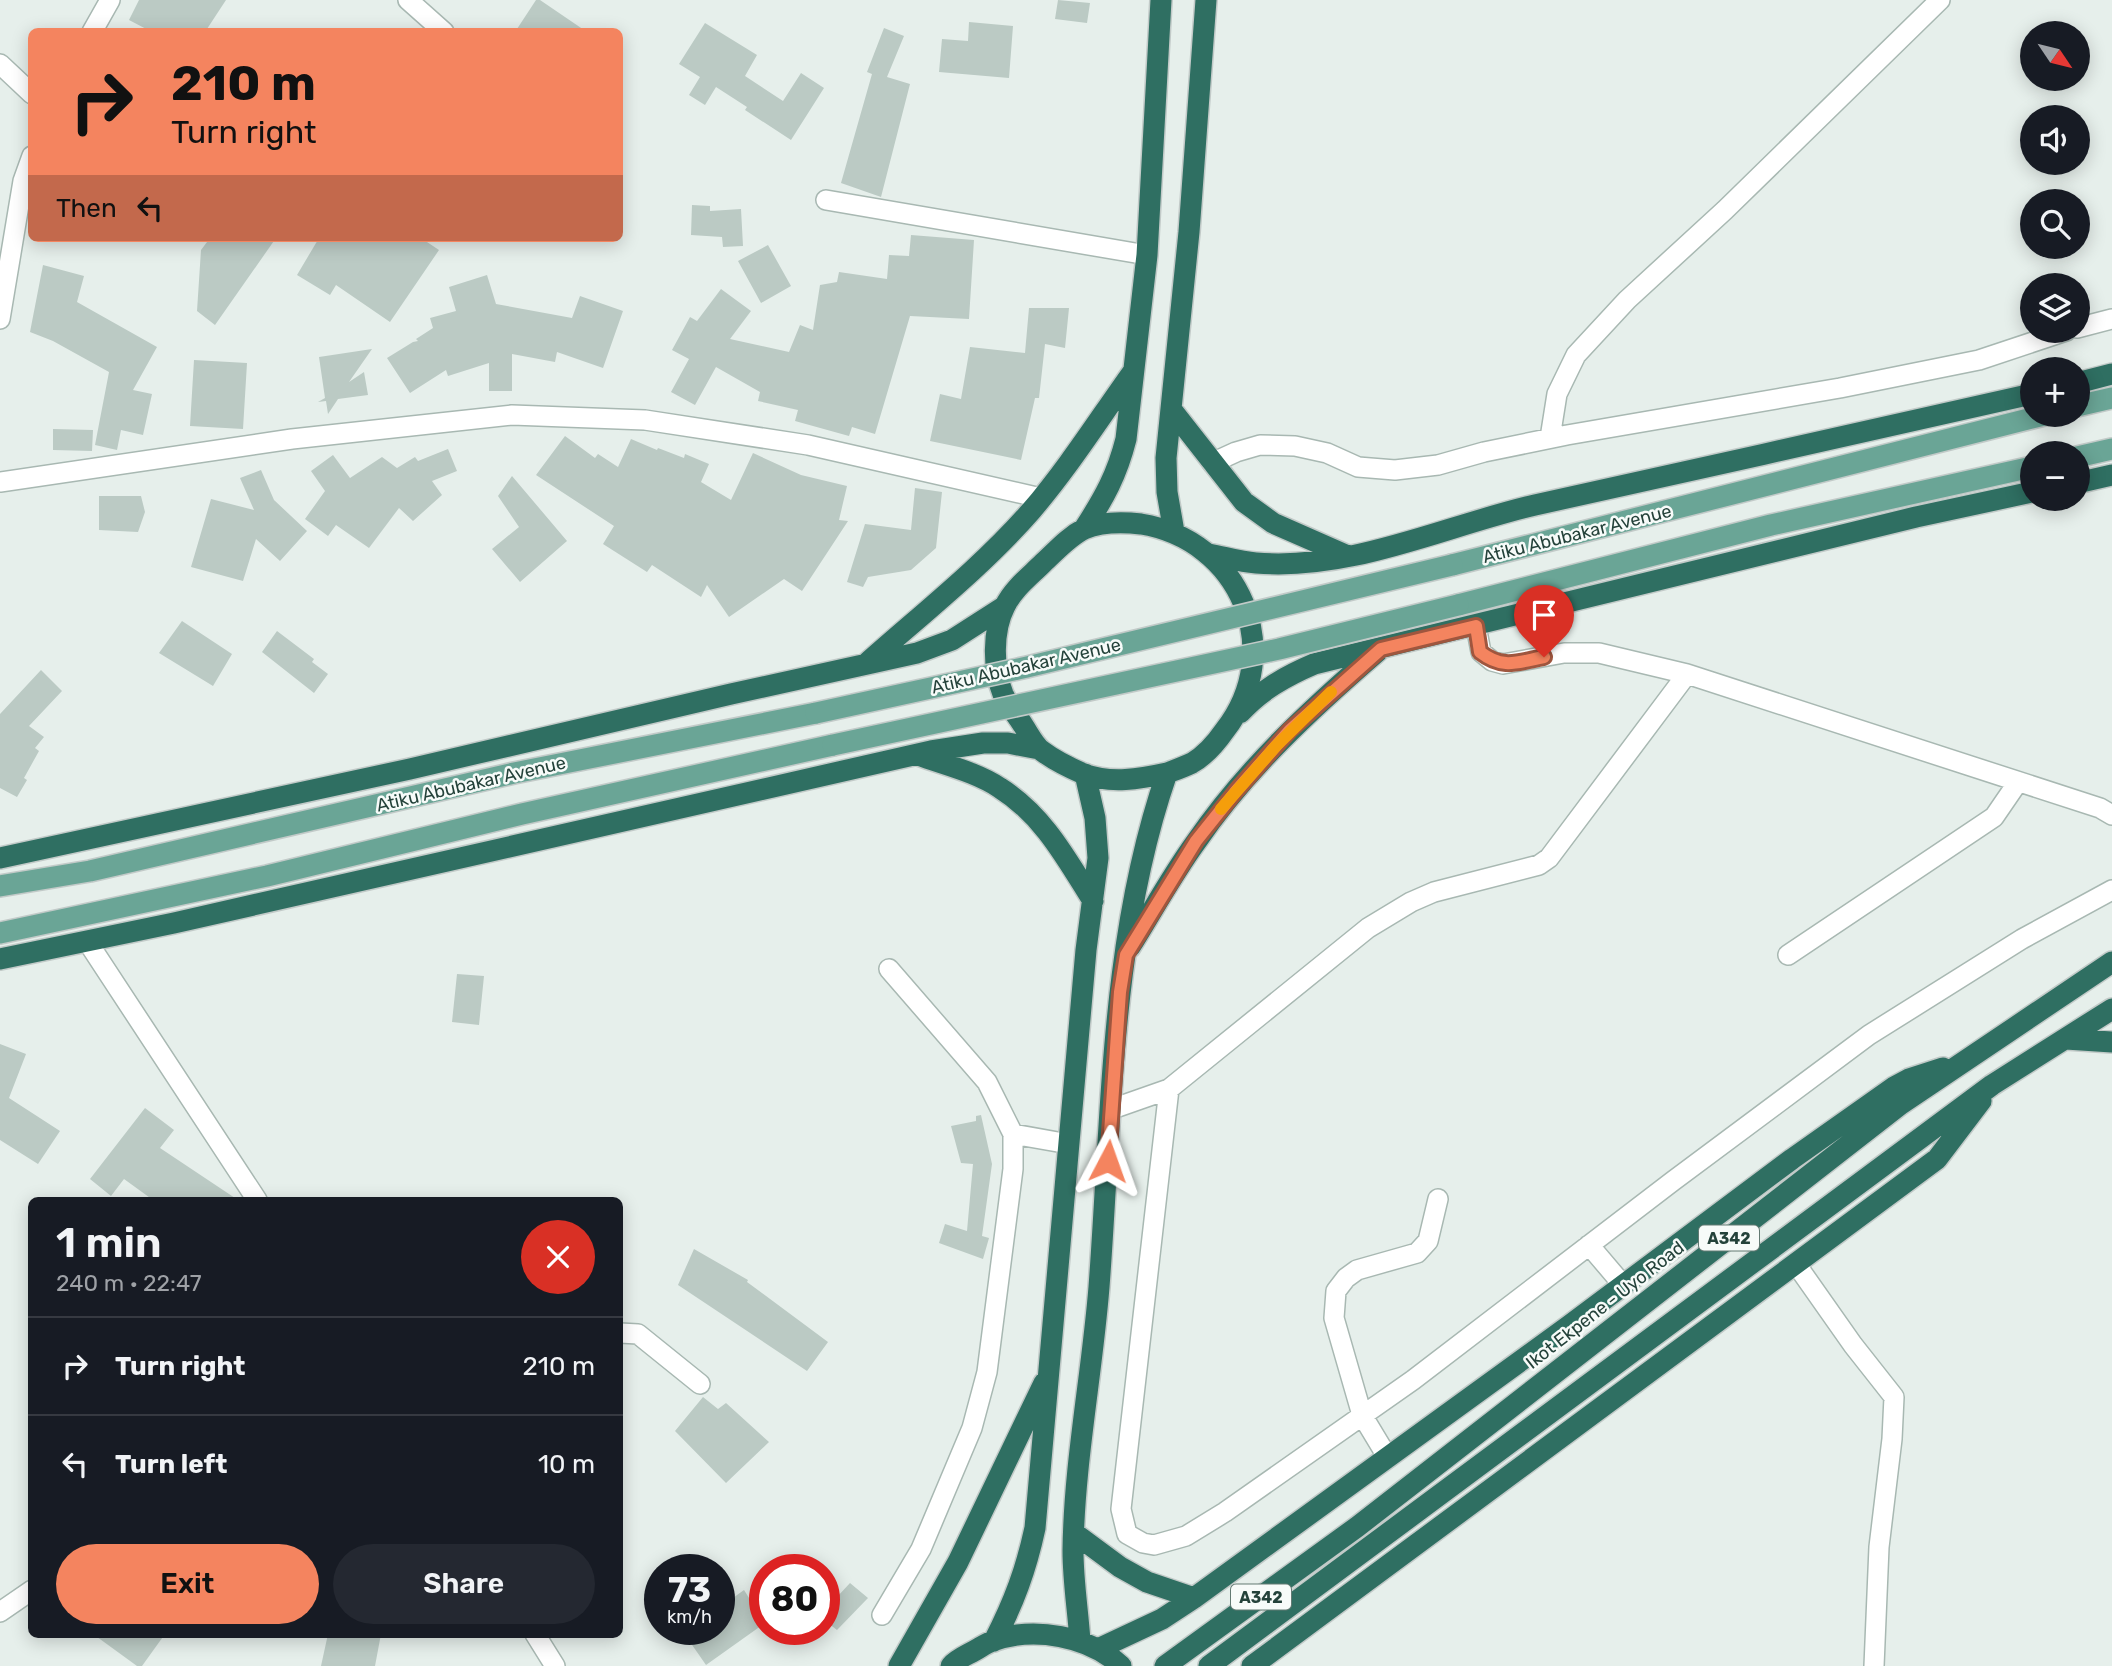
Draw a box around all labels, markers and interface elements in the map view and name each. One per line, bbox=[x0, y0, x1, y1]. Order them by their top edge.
north arrow bbox=[2020, 21, 2090, 91]
map controls bbox=[2020, 21, 2090, 511]
text: 210 m bbox=[171, 54, 316, 112]
icon: right bbox=[56, 56, 147, 147]
button: sound bbox=[2020, 105, 2090, 175]
text: Turn right bbox=[171, 113, 316, 151]
icon: left bbox=[131, 189, 169, 227]
button: search bbox=[2020, 189, 2090, 259]
text: Then bbox=[56, 193, 117, 224]
button: layers bbox=[2020, 273, 2090, 343]
button: + bbox=[2020, 357, 2090, 427]
button: − bbox=[2020, 441, 2090, 511]
street label: Atiku Abubakar Avenue bbox=[1480, 500, 1674, 568]
pin bbox=[1514, 585, 1574, 657]
icon: arrive bbox=[1525, 596, 1563, 634]
street label: Atiku Abubakar Avenue bbox=[929, 633, 1123, 699]
street label: Atiku Abubakar Avenue bbox=[374, 751, 568, 817]
position arrow bbox=[1071, 1124, 1145, 1198]
text: 1 min bbox=[56, 1218, 162, 1268]
button: close bbox=[521, 1220, 595, 1294]
road number: A342 bbox=[1699, 1226, 1759, 1250]
street label: Ikot Ekpene - Uyo Road bbox=[1522, 1236, 1688, 1374]
text: 240 m · 22:47 bbox=[56, 1269, 202, 1297]
icon: right bbox=[56, 1347, 94, 1385]
text: Turn right bbox=[115, 1351, 245, 1382]
text: 210 m bbox=[523, 1351, 595, 1382]
icon: left bbox=[56, 1445, 94, 1483]
text: Turn left bbox=[115, 1449, 227, 1480]
text: 10 m bbox=[538, 1449, 595, 1480]
button: Exit bbox=[56, 1544, 319, 1624]
button: Share bbox=[333, 1544, 595, 1624]
speed limit sign: 80 bbox=[749, 1554, 840, 1645]
text: 73 bbox=[668, 1569, 711, 1611]
road number: A342 bbox=[1231, 1584, 1291, 1610]
text: km/h bbox=[667, 1606, 712, 1628]

